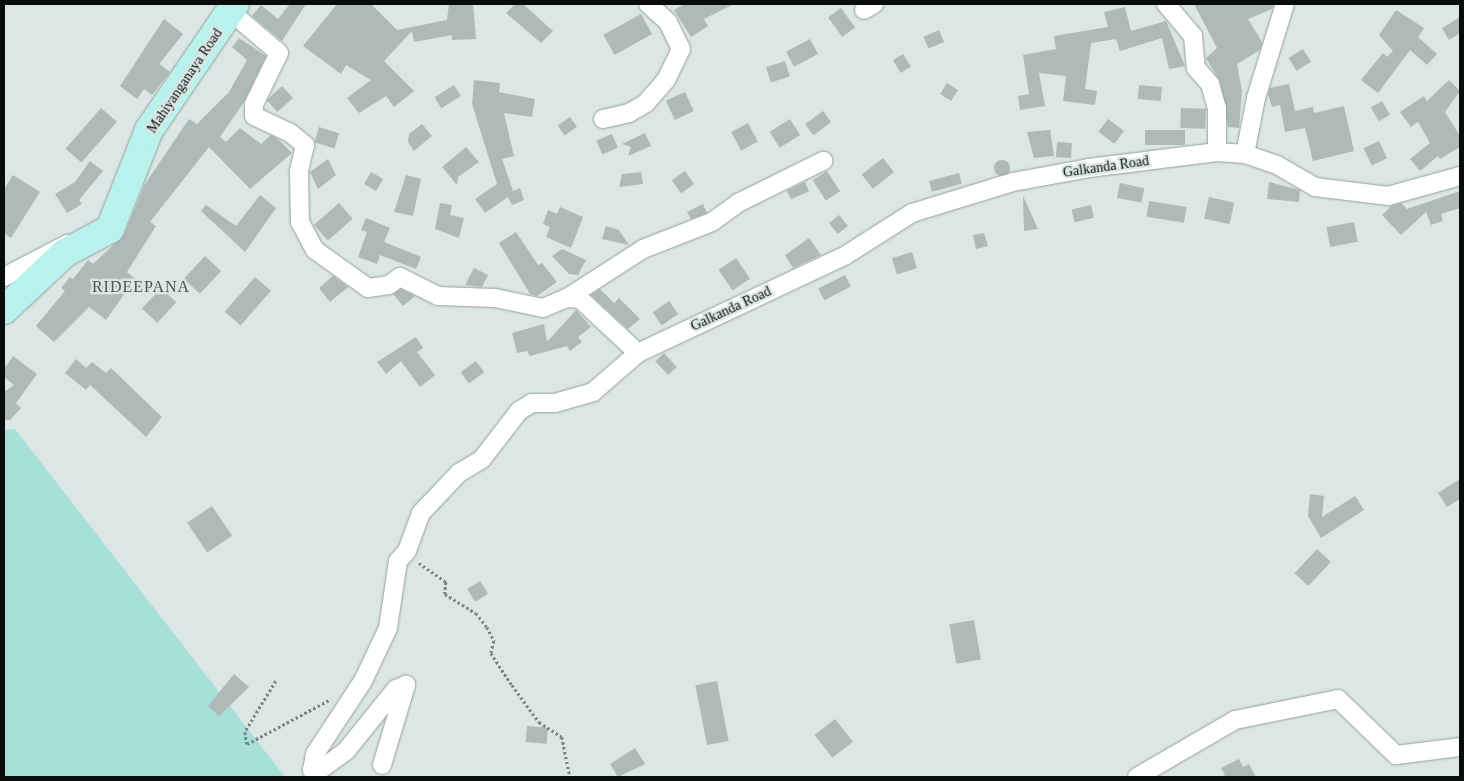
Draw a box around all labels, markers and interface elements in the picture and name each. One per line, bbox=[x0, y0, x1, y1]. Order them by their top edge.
street label: Mahiyanganaya Road bbox=[144, 26, 226, 136]
street label: Galkanda Road bbox=[1062, 153, 1150, 181]
district label: RIDEEPANA bbox=[91, 277, 191, 297]
street label: Galkanda Road bbox=[688, 283, 774, 335]

